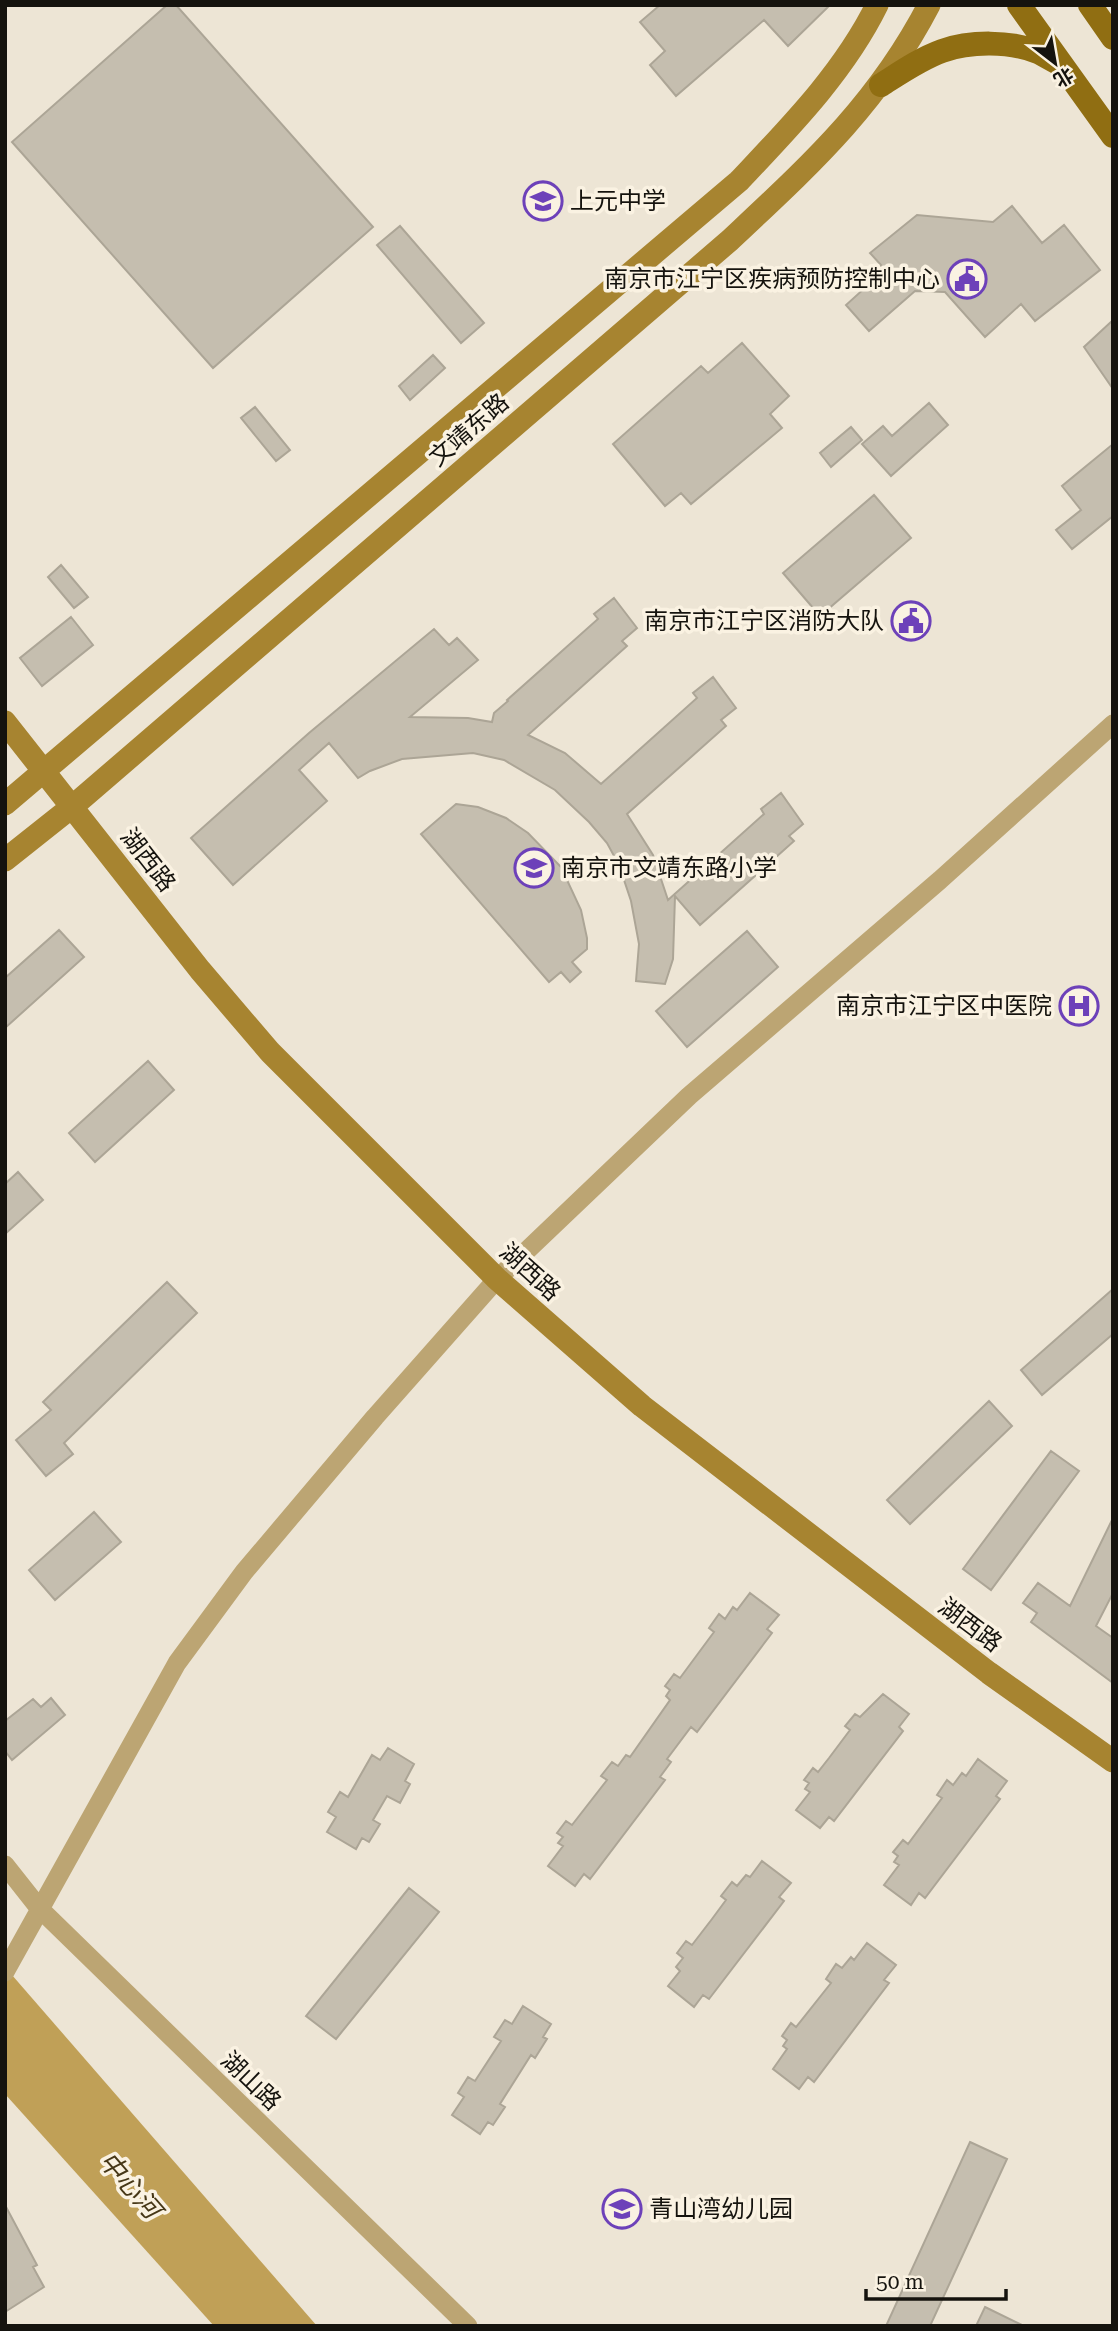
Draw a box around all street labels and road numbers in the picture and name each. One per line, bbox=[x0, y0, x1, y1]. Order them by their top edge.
street label: 文靖东路 bbox=[424, 388, 514, 472]
street label: 湖西路 bbox=[115, 823, 181, 897]
street label: 湖西路 bbox=[494, 1238, 566, 1306]
street label: 湖西路 bbox=[933, 1592, 1007, 1658]
street label: 湖山路 bbox=[215, 2046, 287, 2116]

